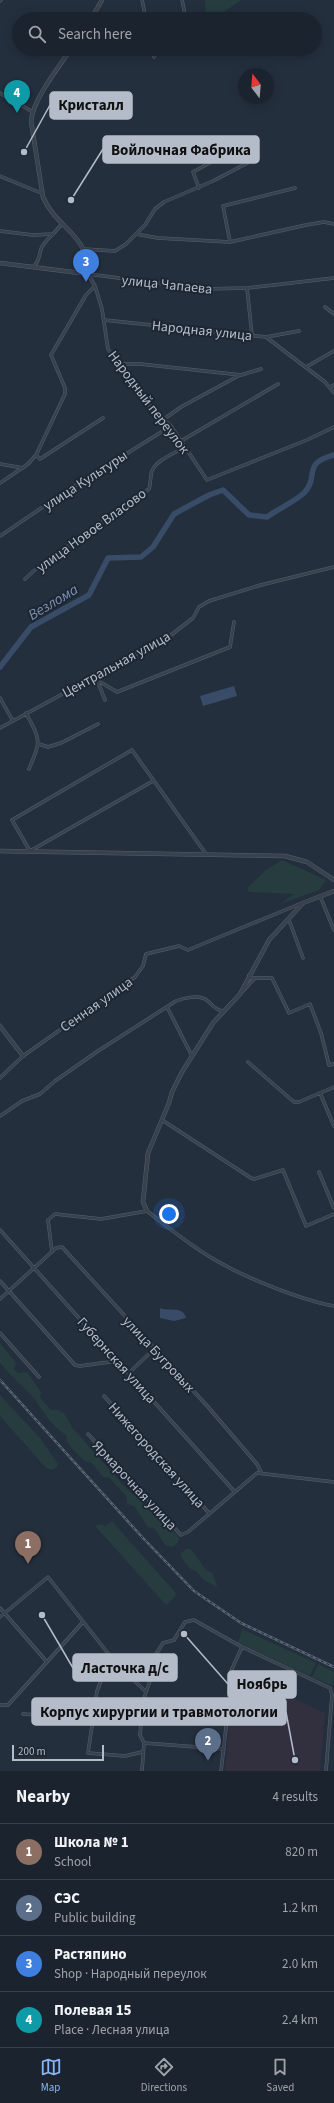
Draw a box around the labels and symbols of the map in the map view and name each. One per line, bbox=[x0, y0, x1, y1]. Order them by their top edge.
north arrow bbox=[238, 68, 274, 104]
pin: 4 bbox=[4, 80, 30, 113]
callout: Кристалл bbox=[50, 92, 132, 119]
text: Кристалл bbox=[58, 95, 124, 116]
callout: Войлочная Фабрика bbox=[103, 136, 259, 163]
text: Войлочная Фабрика bbox=[111, 140, 251, 161]
pin: 3 bbox=[73, 249, 99, 282]
street label: улица Чапаева bbox=[121, 270, 213, 300]
street label: Народная улица bbox=[151, 316, 253, 346]
street label: Народный переулок bbox=[103, 347, 194, 459]
street label: улица Культуры bbox=[39, 446, 132, 516]
street label: улица Новое Власово bbox=[32, 484, 151, 578]
water label: Везлома bbox=[24, 579, 82, 626]
street label: Центральная улица bbox=[59, 627, 174, 703]
street label: Сенная улица bbox=[56, 972, 137, 1037]
your location bbox=[159, 1204, 179, 1224]
street label: улица Бугровых bbox=[118, 1312, 199, 1398]
street label: Губернская улица bbox=[72, 1313, 160, 1408]
street label: Нижегородская улица bbox=[103, 1398, 209, 1513]
street label: Ярмарочная улица bbox=[87, 1436, 181, 1535]
pin: 1 bbox=[15, 1531, 41, 1564]
callout: Ласточка д/с bbox=[73, 1654, 177, 1681]
text: Ласточка д/с bbox=[80, 1658, 169, 1679]
callout: Ноябрь bbox=[228, 1671, 296, 1698]
text: Ноябрь bbox=[236, 1674, 288, 1695]
callout: Корпус хирургии и травмотологии bbox=[32, 1698, 286, 1725]
text: Корпус хирургии и травмотологии bbox=[40, 1702, 278, 1723]
pin: 2 bbox=[195, 1728, 221, 1761]
scale bar bbox=[12, 1743, 104, 1762]

